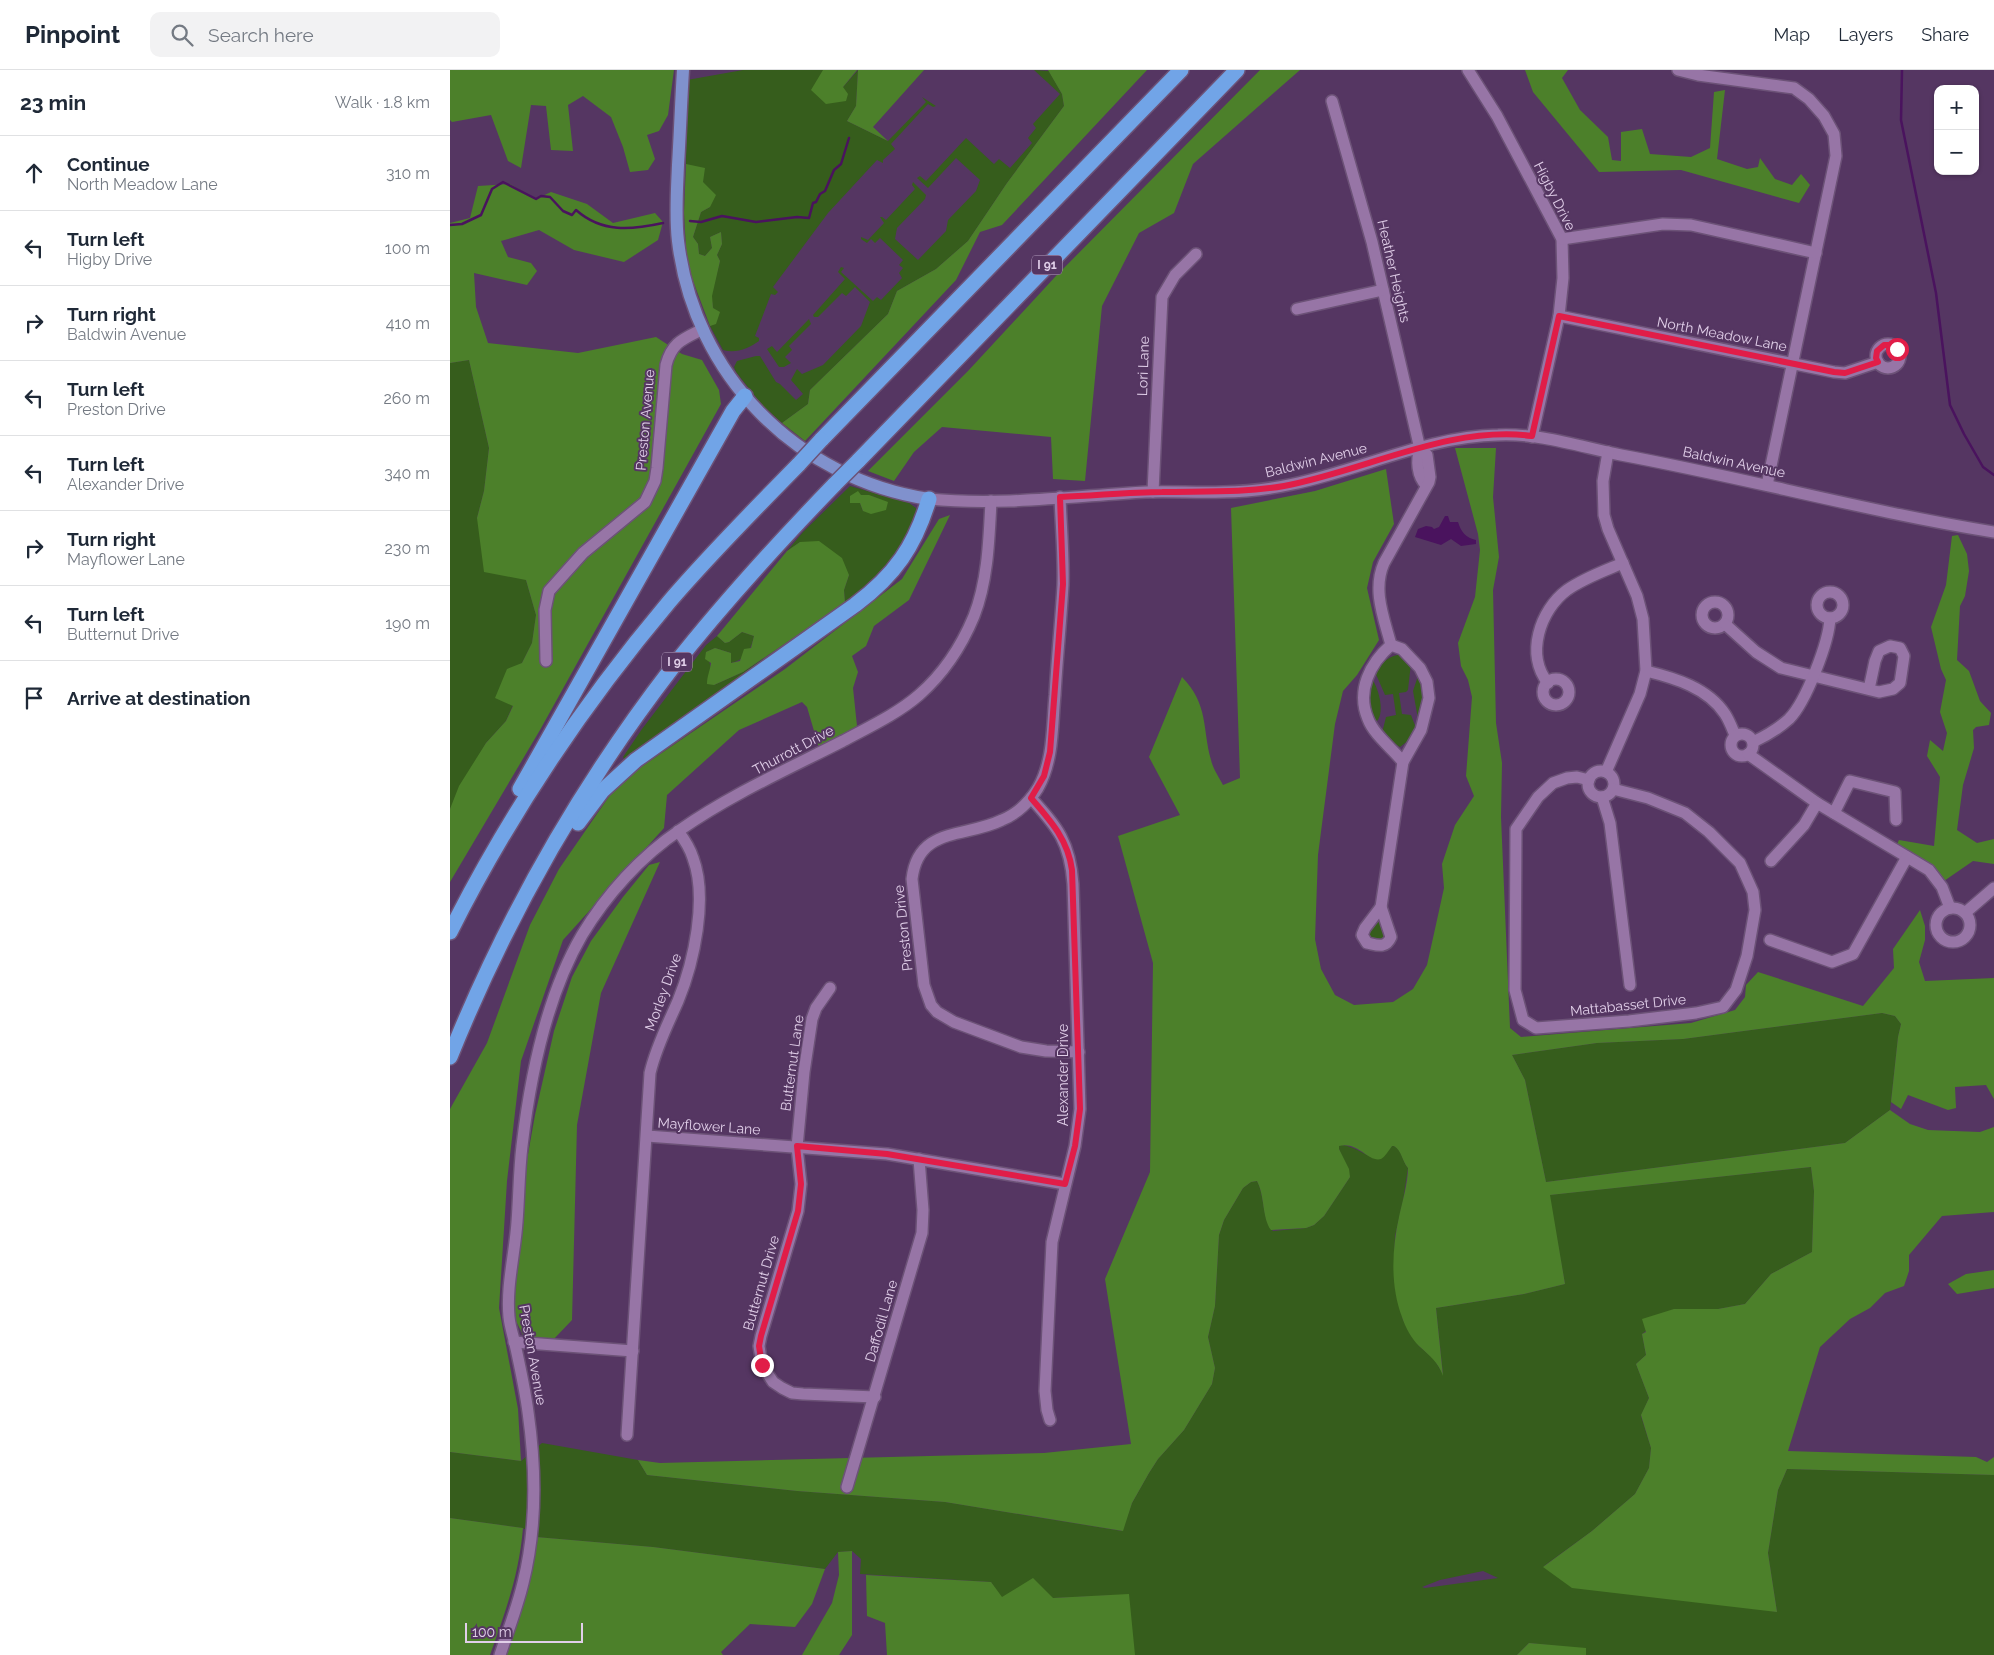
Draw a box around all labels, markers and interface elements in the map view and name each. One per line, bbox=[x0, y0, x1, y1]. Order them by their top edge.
search box bbox=[150, 12, 500, 57]
text: Pinpoint bbox=[25, 20, 120, 49]
icon: search bbox=[168, 21, 196, 49]
text: Search here bbox=[208, 24, 314, 46]
text: Map bbox=[1774, 24, 1810, 45]
text: Layers bbox=[1838, 24, 1893, 45]
text: Share bbox=[1921, 24, 1969, 45]
map controls bbox=[1934, 85, 1979, 175]
button: + bbox=[1934, 85, 1979, 130]
text: 23 min bbox=[20, 90, 86, 115]
text: Walk · 1.8 km bbox=[335, 93, 430, 112]
button: − bbox=[1934, 130, 1979, 175]
text: Continue bbox=[67, 153, 150, 175]
icon: ahead bbox=[20, 159, 48, 187]
street label: Higby Drive bbox=[1531, 159, 1579, 233]
text: 310 m bbox=[386, 164, 430, 183]
text: North Meadow Lane bbox=[67, 175, 218, 194]
street label: Heather Heights bbox=[1374, 218, 1414, 324]
text: Turn left bbox=[67, 228, 144, 250]
icon: left bbox=[20, 234, 48, 262]
text: 100 m bbox=[385, 239, 430, 258]
text: Higby Drive bbox=[67, 250, 152, 269]
road number: I 91 bbox=[1032, 256, 1062, 274]
text: Turn right bbox=[67, 303, 156, 325]
icon: right bbox=[20, 309, 48, 337]
text: 410 m bbox=[386, 314, 430, 333]
street label: North Meadow Lane bbox=[1656, 314, 1788, 354]
text: Baldwin Avenue bbox=[67, 325, 186, 344]
street label: Lori Lane bbox=[1134, 336, 1152, 396]
route start bbox=[1886, 338, 1909, 361]
street label: Preston Avenue bbox=[633, 369, 657, 471]
text: Turn left bbox=[67, 378, 144, 400]
icon: left bbox=[20, 384, 48, 412]
text: 260 m bbox=[383, 389, 430, 408]
text: Preston Drive bbox=[67, 400, 166, 419]
street label: Baldwin Avenue bbox=[1263, 440, 1369, 480]
street label: Baldwin Avenue bbox=[1681, 443, 1787, 481]
text: Turn left bbox=[67, 453, 144, 475]
icon: left bbox=[20, 459, 48, 487]
text: 340 m bbox=[384, 464, 430, 483]
text: Alexander Drive bbox=[67, 475, 184, 494]
text: Turn right bbox=[67, 528, 156, 550]
icon: right bbox=[20, 534, 48, 562]
text: 230 m bbox=[385, 539, 430, 558]
text: Mayflower Lane bbox=[67, 550, 185, 569]
text: Turn left bbox=[67, 603, 144, 625]
icon: left bbox=[20, 609, 48, 637]
text: 190 m bbox=[385, 614, 430, 633]
text: Butternut Drive bbox=[67, 625, 179, 644]
road number: I 91 bbox=[662, 652, 692, 672]
icon: arrive bbox=[20, 684, 48, 712]
text: Arrive at destination bbox=[67, 687, 251, 709]
street label: Thurrott Drive bbox=[750, 722, 836, 778]
street label: Preston Drive bbox=[891, 884, 915, 972]
street label: Morley Drive bbox=[642, 951, 684, 1033]
street label: Mattabasset Drive bbox=[1569, 991, 1687, 1019]
street label: Butternut Lane bbox=[777, 1014, 807, 1112]
street label: Alexander Drive bbox=[1055, 1024, 1071, 1126]
street label: Mayflower Lane bbox=[657, 1114, 761, 1138]
street label: Butternut Drive bbox=[740, 1234, 782, 1332]
street label: Daffodil Lane bbox=[862, 1278, 900, 1364]
street label: Preston Avenue bbox=[516, 1304, 550, 1406]
route end bbox=[751, 1354, 774, 1377]
scale bar bbox=[465, 1620, 582, 1643]
text: 100 m bbox=[472, 1624, 512, 1640]

